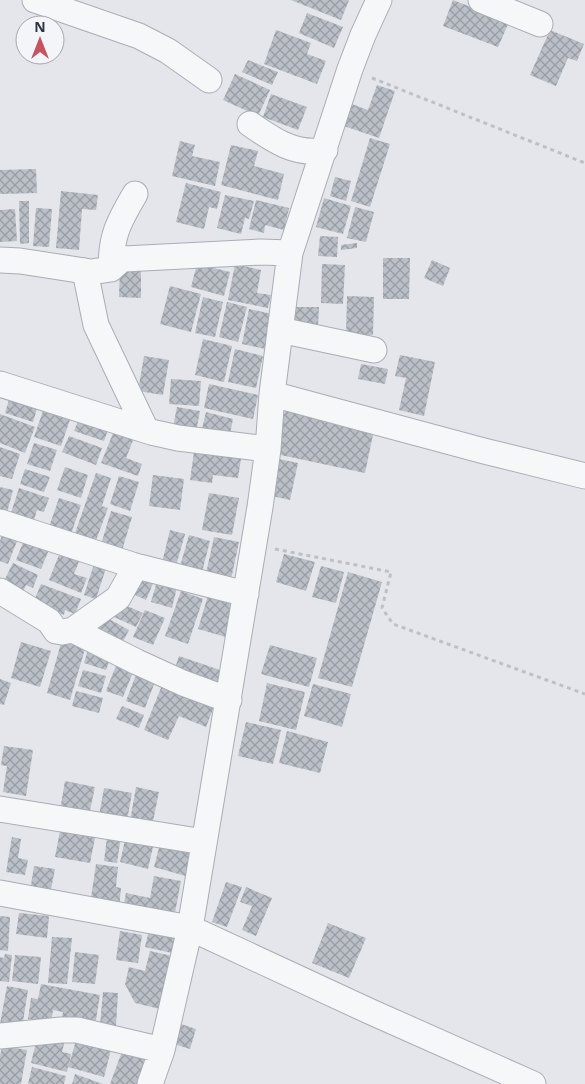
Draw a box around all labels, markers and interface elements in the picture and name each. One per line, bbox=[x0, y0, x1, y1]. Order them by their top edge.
north arrow bbox=[15, 15, 65, 65]
text: N bbox=[34, 17, 46, 36]

